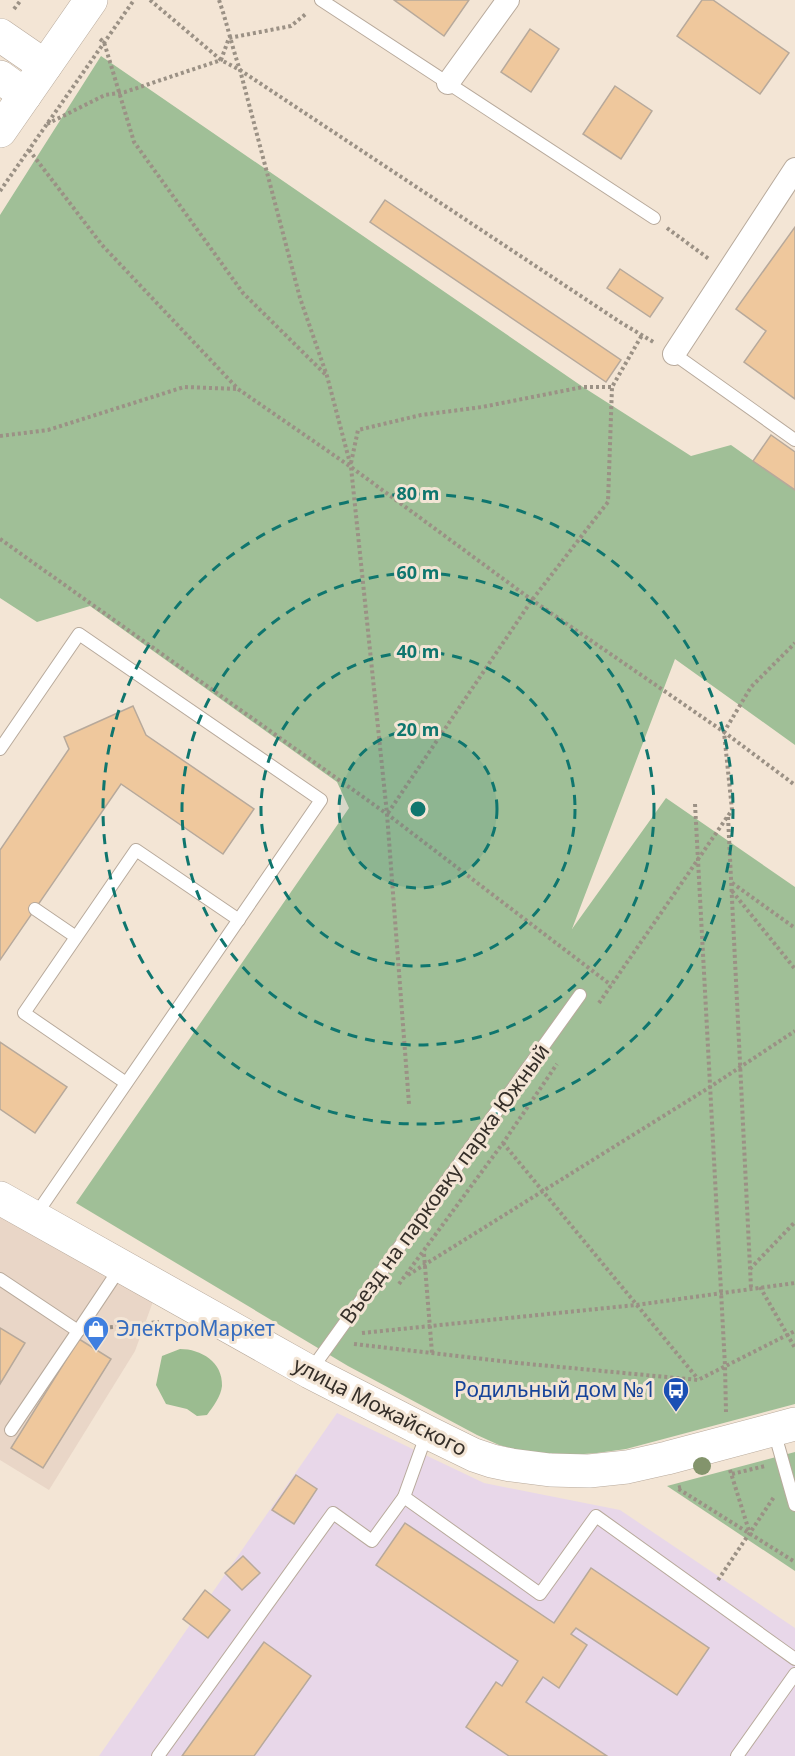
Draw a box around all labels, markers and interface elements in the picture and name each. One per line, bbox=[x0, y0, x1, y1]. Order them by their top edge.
text: 80 m bbox=[397, 481, 439, 505]
text: 60 m bbox=[397, 560, 439, 584]
text: 40 m bbox=[397, 639, 439, 663]
text: 20 m bbox=[397, 717, 439, 741]
centre of rings bbox=[408, 799, 428, 819]
street label: Въезд на парковку парка Южный bbox=[333, 1038, 555, 1329]
shop icon: ЭлектроМаркет bbox=[81, 1314, 111, 1352]
place label: ЭлектроМаркет bbox=[116, 1314, 275, 1342]
street label: улица Можайского bbox=[289, 1350, 472, 1462]
place label: Родильный дом №1 bbox=[454, 1375, 656, 1403]
bus stop icon: Родильный дом №1 bbox=[661, 1375, 691, 1413]

